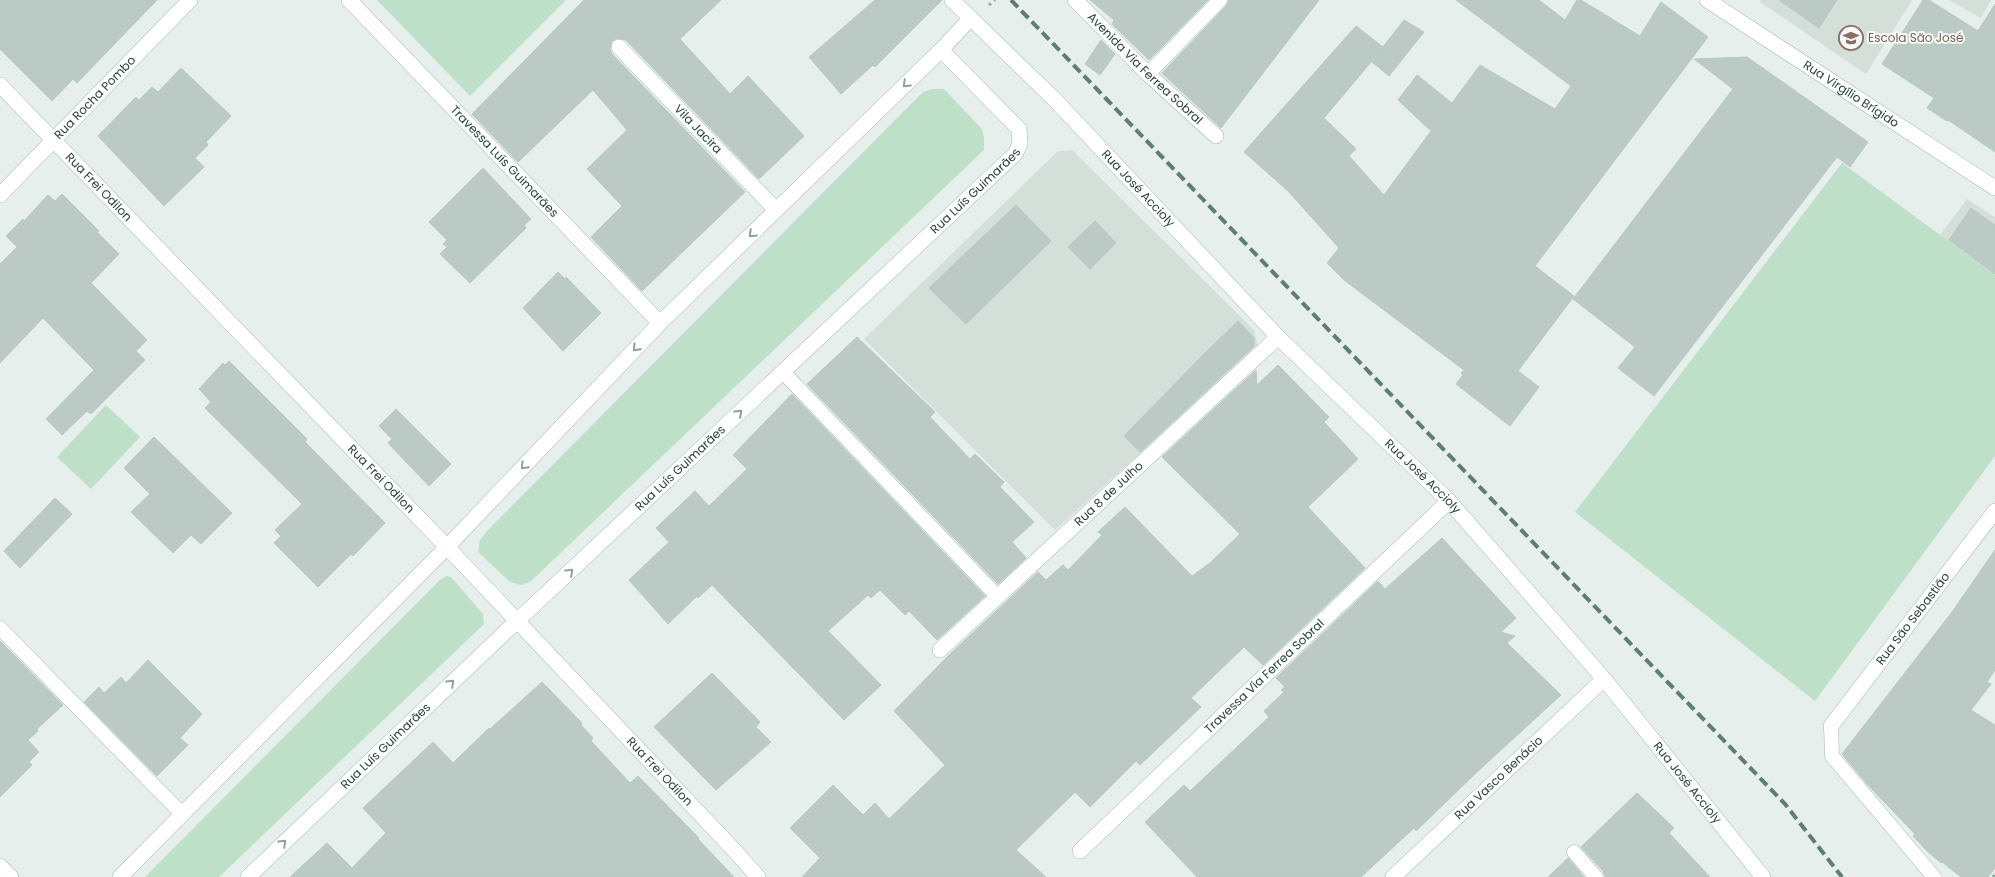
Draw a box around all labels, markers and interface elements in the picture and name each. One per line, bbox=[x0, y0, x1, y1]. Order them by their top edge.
street label: Avenida Via Ferrea Sobral bbox=[1084, 8, 1207, 128]
school or university icon: Escola São José bbox=[1838, 25, 1864, 51]
place label: Escola São José bbox=[1868, 29, 1963, 46]
street label: Rua Rocha Pombo bbox=[50, 52, 139, 143]
street label: Rua Virgílio Brígido bbox=[1800, 56, 1903, 131]
one-way arrow bbox=[903, 78, 912, 87]
street label: Vila Jacira bbox=[671, 100, 726, 157]
street label: Travessa Luís Guimarães bbox=[447, 101, 563, 221]
street label: Rua Luís Guimarães bbox=[926, 145, 1024, 237]
street label: Rua José Accioly bbox=[1098, 146, 1179, 231]
street label: Rua Frei Odilon bbox=[62, 149, 136, 225]
one-way arrow bbox=[749, 228, 758, 237]
one-way arrow bbox=[633, 342, 642, 351]
one-way arrow bbox=[734, 410, 743, 419]
street label: Rua Luís Guimarães bbox=[631, 421, 729, 514]
street label: Rua José Accioly bbox=[1381, 435, 1465, 517]
street label: Rua Frei Odilon bbox=[344, 440, 419, 517]
street label: Rua 8 de Julho bbox=[1070, 457, 1147, 530]
one-way arrow bbox=[521, 460, 530, 469]
street label: Rua São Sebastião bbox=[1872, 568, 1954, 668]
one-way arrow bbox=[564, 569, 573, 578]
street label: Travessa Via Ferrea Sobral bbox=[1200, 615, 1328, 737]
one-way arrow bbox=[446, 680, 455, 689]
street label: Rua Luís Guimarães bbox=[337, 699, 434, 793]
street label: Rua Vasco Benácio bbox=[1450, 731, 1547, 823]
street label: Rua Frei Odilon bbox=[623, 733, 697, 809]
street label: Rua José Accioly bbox=[1650, 738, 1726, 827]
one-way arrow bbox=[277, 840, 286, 849]

